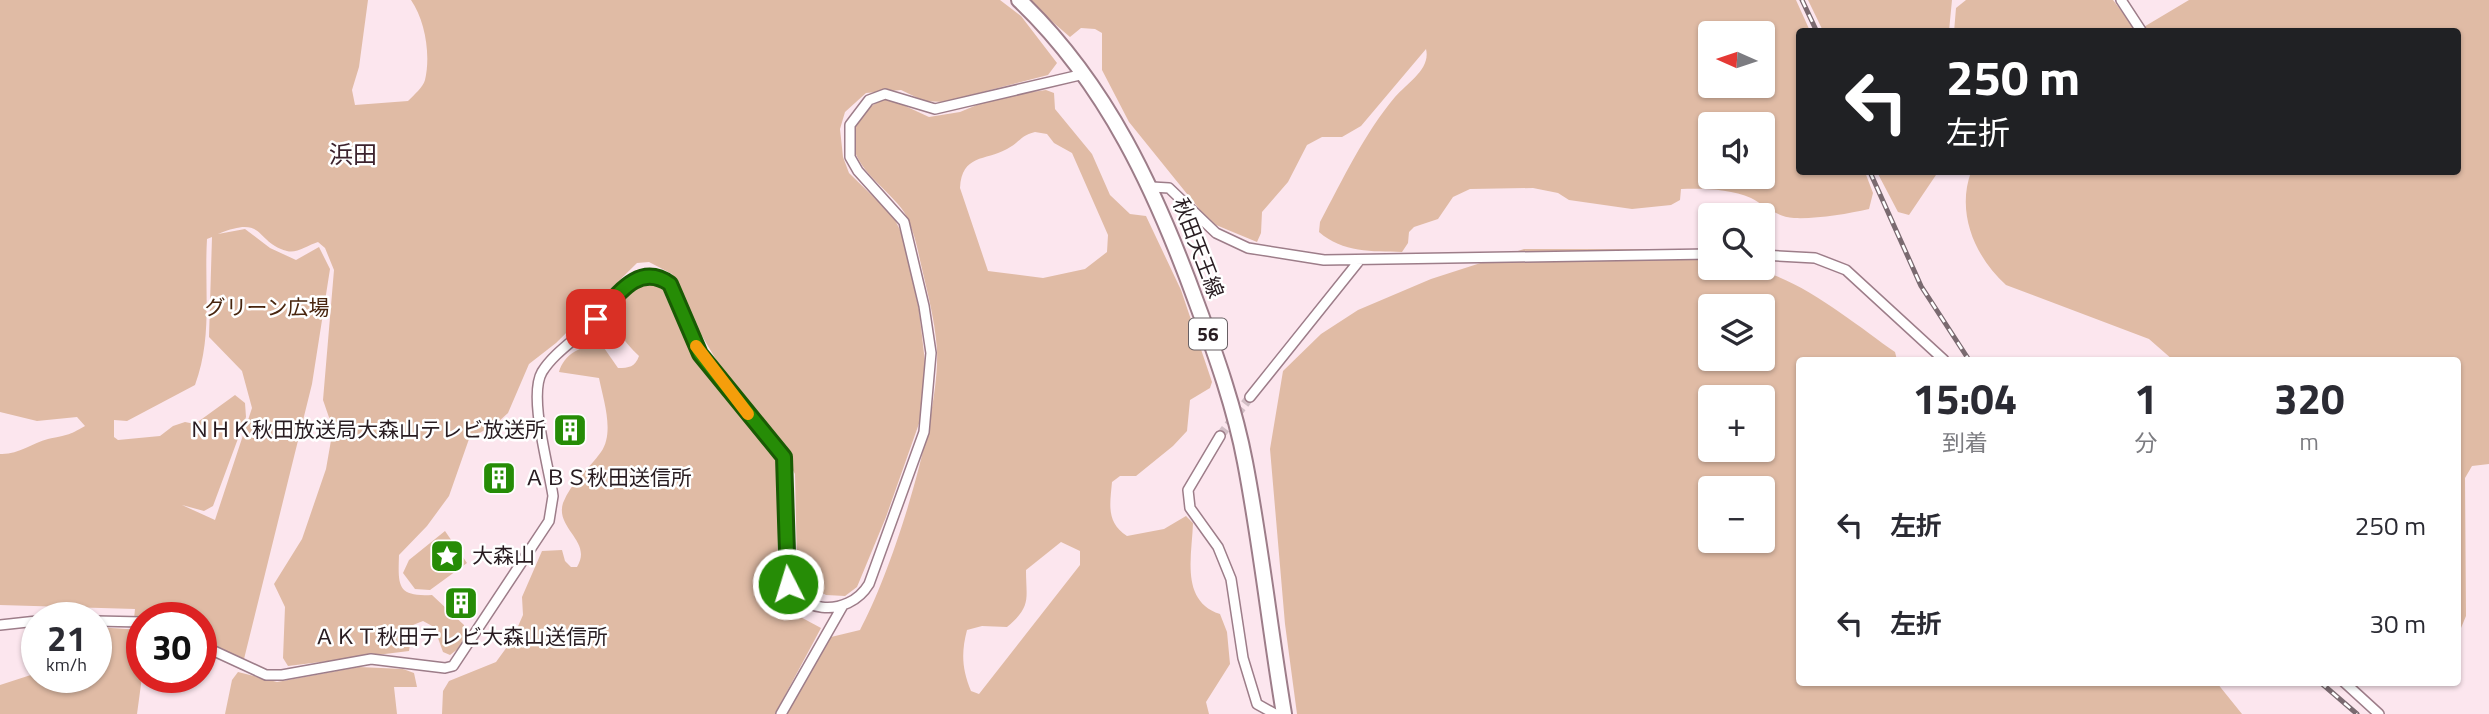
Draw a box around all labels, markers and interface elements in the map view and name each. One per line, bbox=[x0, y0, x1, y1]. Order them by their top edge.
north arrow bbox=[1698, 21, 1774, 98]
map controls bbox=[1698, 21, 1775, 553]
text: 250 m bbox=[1946, 39, 2080, 114]
icon: left bbox=[1831, 56, 1922, 147]
text: 左折 bbox=[1946, 108, 2010, 156]
button: sound bbox=[1698, 112, 1775, 189]
district label: 浜田 bbox=[329, 136, 377, 172]
street label: 秋田天王線 bbox=[1165, 193, 1233, 302]
button: search bbox=[1698, 203, 1775, 280]
pin bbox=[566, 289, 626, 349]
park label: グリーン広場 bbox=[205, 291, 329, 323]
button: layers bbox=[1698, 294, 1775, 371]
icon: arrive bbox=[577, 300, 615, 338]
road number: 56 bbox=[1189, 318, 1227, 350]
text: 15:04 bbox=[1913, 366, 2017, 430]
text: 1 bbox=[2134, 366, 2157, 430]
text: 320 bbox=[2274, 366, 2344, 430]
button: + bbox=[1698, 385, 1775, 462]
building icon: ＮＨＫ秋田放送局大森山テレビ放送所 bbox=[551, 411, 589, 449]
place label: ＮＨＫ秋田放送局大森山テレビ放送所 bbox=[189, 413, 546, 445]
text: m bbox=[2300, 424, 2319, 459]
text: 到着 bbox=[1942, 425, 1988, 460]
text: 分 bbox=[2134, 425, 2157, 460]
building icon: ＡＢＳ秋田送信所 bbox=[480, 459, 518, 497]
place label: ＡＢＳ秋田送信所 bbox=[524, 461, 692, 493]
button: − bbox=[1698, 476, 1775, 553]
icon: left bbox=[1831, 506, 1869, 544]
text: 左折 bbox=[1890, 506, 1942, 545]
text: 250 m bbox=[2355, 506, 2426, 545]
place icon: 大森山 bbox=[428, 537, 466, 575]
place label: 大森山 bbox=[472, 539, 535, 571]
position arrow bbox=[751, 547, 825, 621]
building icon: ＡＫＴ秋田テレビ大森山送信所 bbox=[442, 584, 480, 622]
speed limit sign: 30 bbox=[126, 602, 217, 693]
icon: left bbox=[1831, 604, 1869, 642]
text: 左折 bbox=[1890, 604, 1942, 643]
text: 30 m bbox=[2369, 604, 2426, 643]
text: 21 bbox=[47, 611, 86, 665]
place label: ＡＫＴ秋田テレビ大森山送信所 bbox=[314, 620, 608, 652]
text: km/h bbox=[46, 651, 87, 678]

